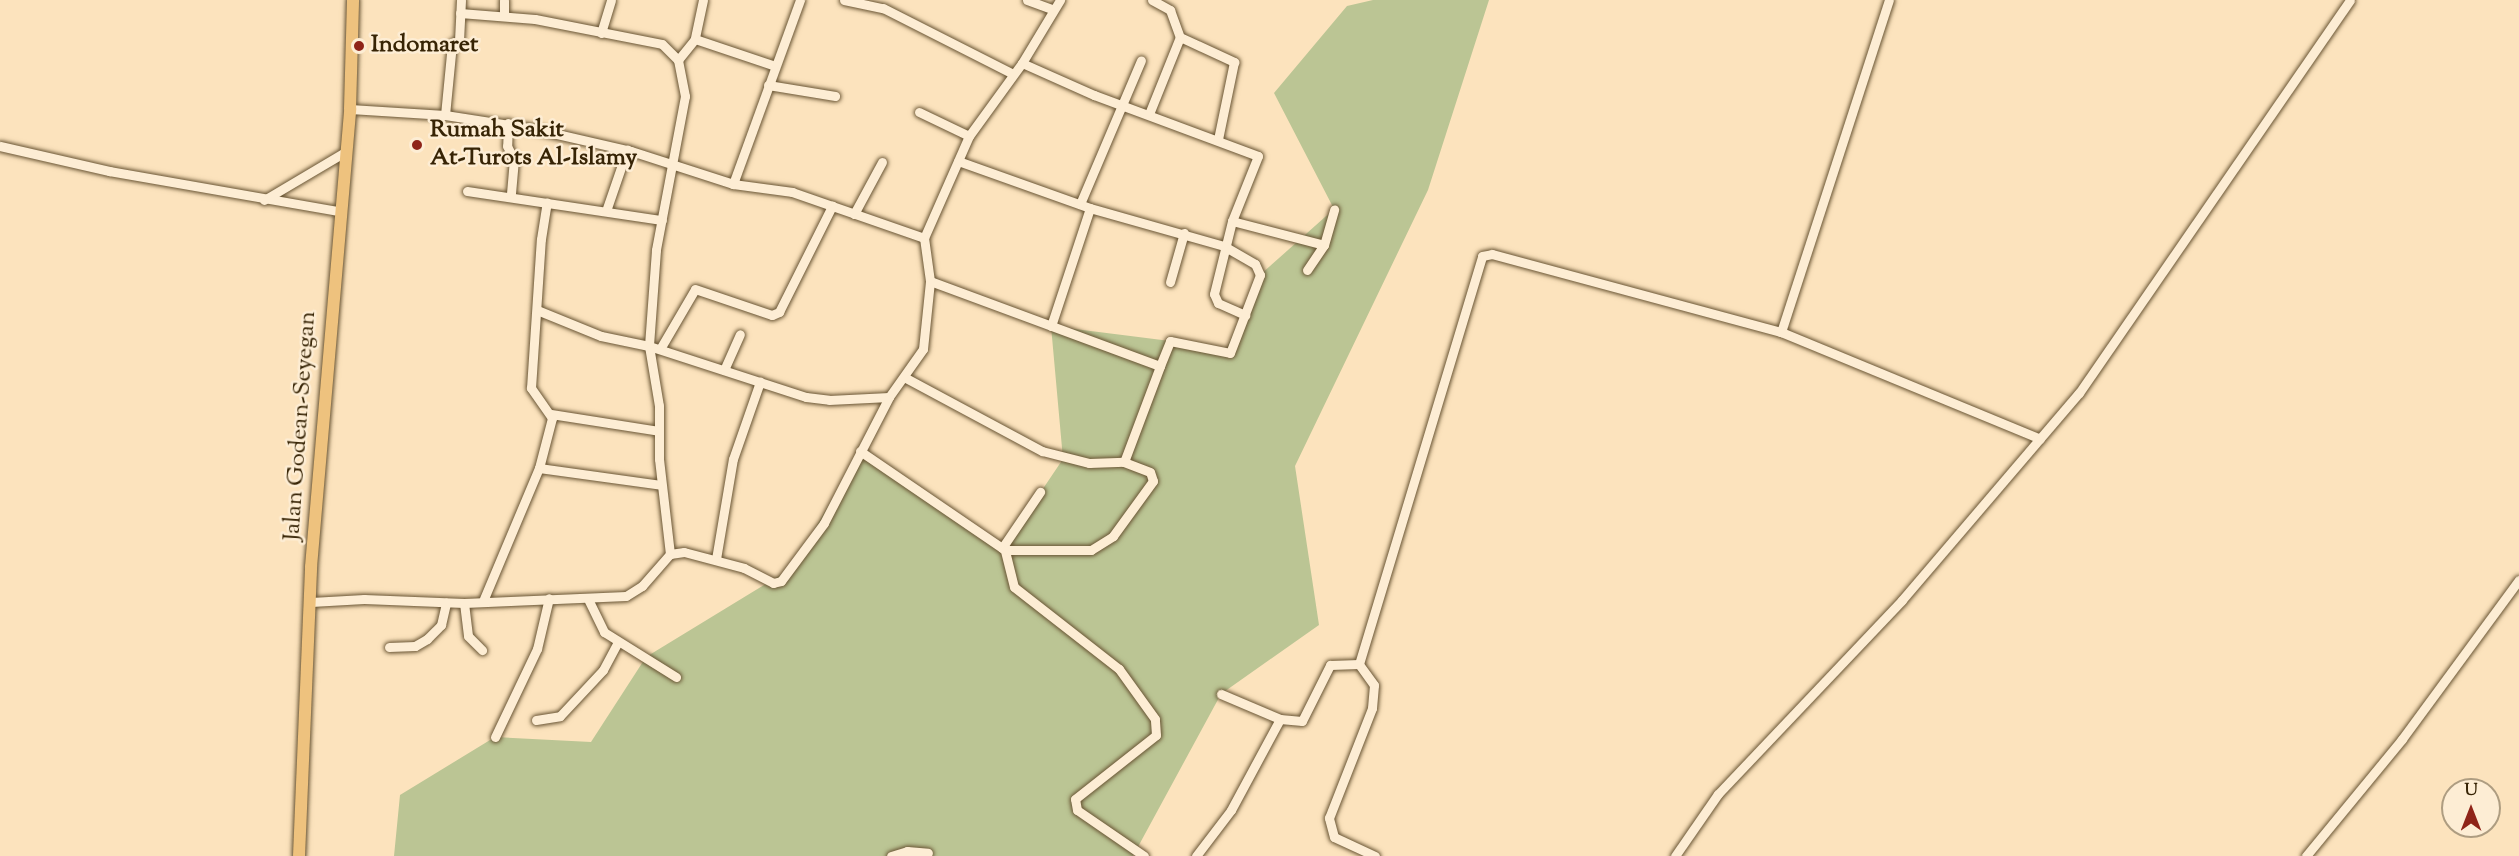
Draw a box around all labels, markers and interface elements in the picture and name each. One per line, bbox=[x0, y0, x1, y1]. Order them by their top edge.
place label: Indomaret bbox=[371, 32, 478, 60]
marker: Indomaret bbox=[352, 39, 366, 53]
place label: Rumah Sakit At-Turots Al-Islamy bbox=[430, 117, 637, 173]
marker: Rumah Sakit At-Turots Al-Islamy bbox=[408, 136, 426, 154]
street label: Jalan Godean-Seyegan bbox=[279, 310, 323, 542]
north arrow bbox=[2441, 778, 2501, 838]
text: U bbox=[2464, 780, 2478, 803]

